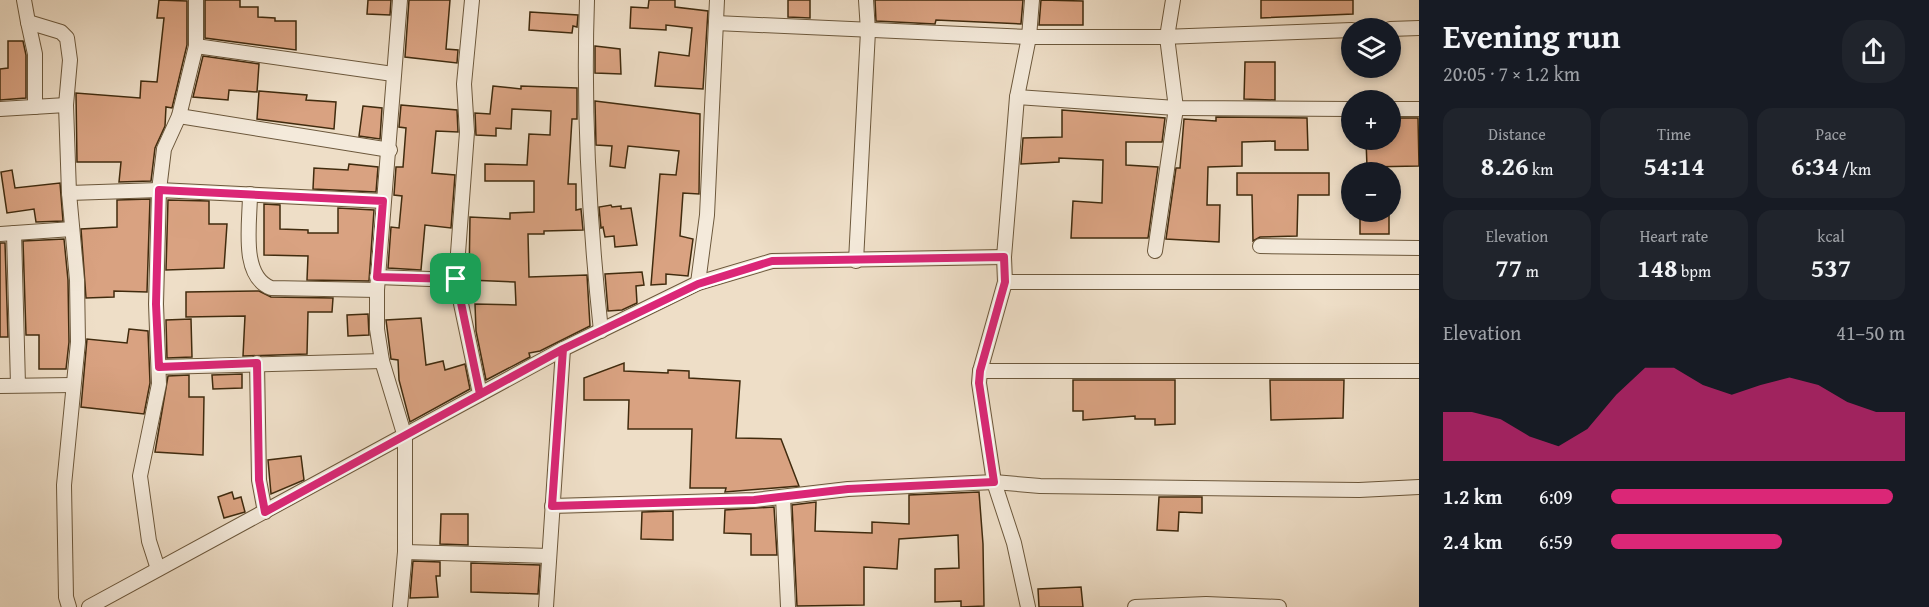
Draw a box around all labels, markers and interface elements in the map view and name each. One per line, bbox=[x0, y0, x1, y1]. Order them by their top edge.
text: Evening run bbox=[1443, 12, 1620, 60]
map controls bbox=[1341, 18, 1401, 222]
button: layers bbox=[1341, 18, 1401, 78]
button: share bbox=[1842, 20, 1905, 83]
text: 20:05 · 7 × 1.2 km bbox=[1443, 59, 1580, 88]
button: + bbox=[1341, 90, 1401, 150]
text: Distance bbox=[1488, 122, 1546, 146]
text: Time bbox=[1657, 122, 1691, 146]
text: Pace bbox=[1816, 122, 1846, 146]
text: 8.26 bbox=[1481, 146, 1529, 185]
text: 54:14 bbox=[1643, 146, 1705, 185]
text: 6:34 bbox=[1791, 146, 1839, 185]
text: km bbox=[1529, 157, 1553, 181]
text: /km bbox=[1839, 157, 1871, 181]
button: − bbox=[1341, 162, 1401, 222]
text: Elevation bbox=[1486, 224, 1548, 248]
text: Heart rate bbox=[1640, 224, 1708, 248]
text: kcal bbox=[1817, 224, 1845, 248]
text: 77 bbox=[1495, 248, 1522, 287]
text: 148 bbox=[1637, 248, 1677, 287]
text: 537 bbox=[1811, 248, 1851, 287]
pin bbox=[430, 253, 481, 304]
text: m bbox=[1522, 259, 1539, 283]
text: bpm bbox=[1677, 259, 1711, 283]
icon: arrive bbox=[439, 262, 472, 295]
text: Elevation bbox=[1443, 318, 1521, 347]
text: 41–50 m bbox=[1836, 318, 1905, 347]
text: 1.2 km bbox=[1443, 482, 1502, 511]
text: 6:09 bbox=[1539, 482, 1573, 511]
text: 2.4 km bbox=[1443, 527, 1502, 556]
text: 6:59 bbox=[1539, 527, 1573, 556]

